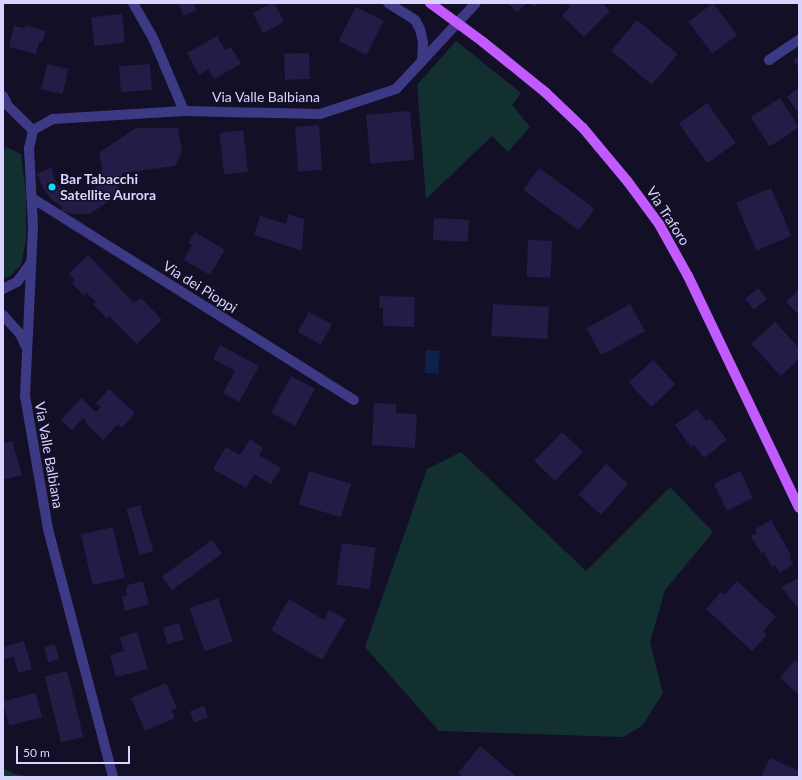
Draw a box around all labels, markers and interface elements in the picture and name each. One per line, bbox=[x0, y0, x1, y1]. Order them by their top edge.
street label: Via Valle Balbiana bbox=[212, 89, 320, 105]
place label: Bar Tabacchi Satellite Aurora bbox=[60, 171, 157, 204]
marker: Bar Tabacchi Satellite Aurora bbox=[47, 182, 57, 192]
street label: Via Traforo bbox=[643, 183, 693, 249]
street label: Via dei Pioppi bbox=[160, 258, 240, 316]
street label: Via Valle Balbiana bbox=[31, 400, 67, 510]
scale bar bbox=[18, 738, 132, 764]
text: 50 m bbox=[23, 745, 50, 760]

